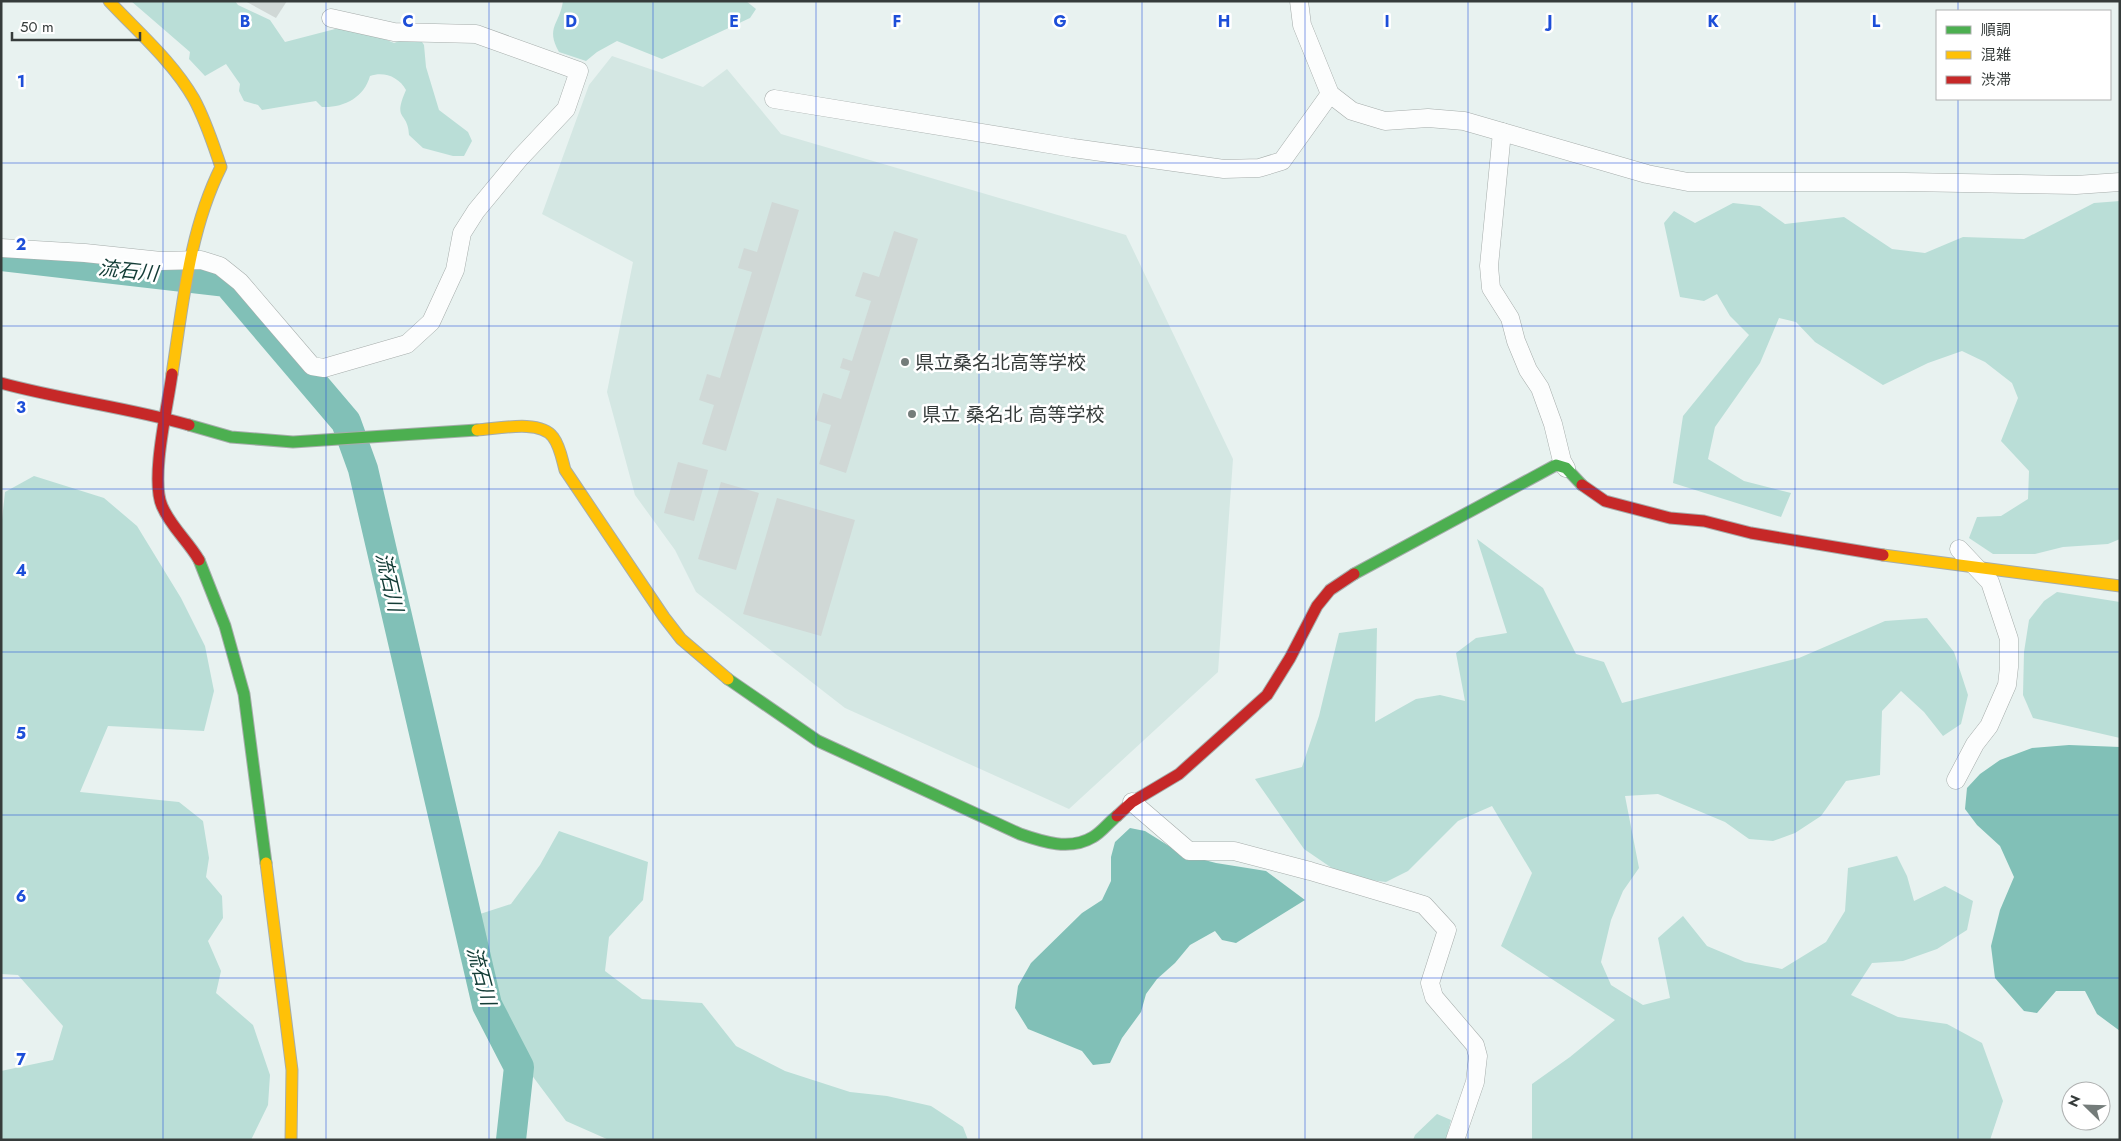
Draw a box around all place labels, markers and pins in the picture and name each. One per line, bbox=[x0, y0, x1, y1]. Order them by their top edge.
place label: 県立桑名北高等学校 bbox=[915, 349, 1086, 376]
marker: 県立桑名北高等学校 bbox=[899, 356, 911, 368]
place label: 県立 桑名北 高等学校 bbox=[922, 401, 1104, 428]
marker: 県立 桑名北 高等学校 bbox=[906, 408, 918, 420]

